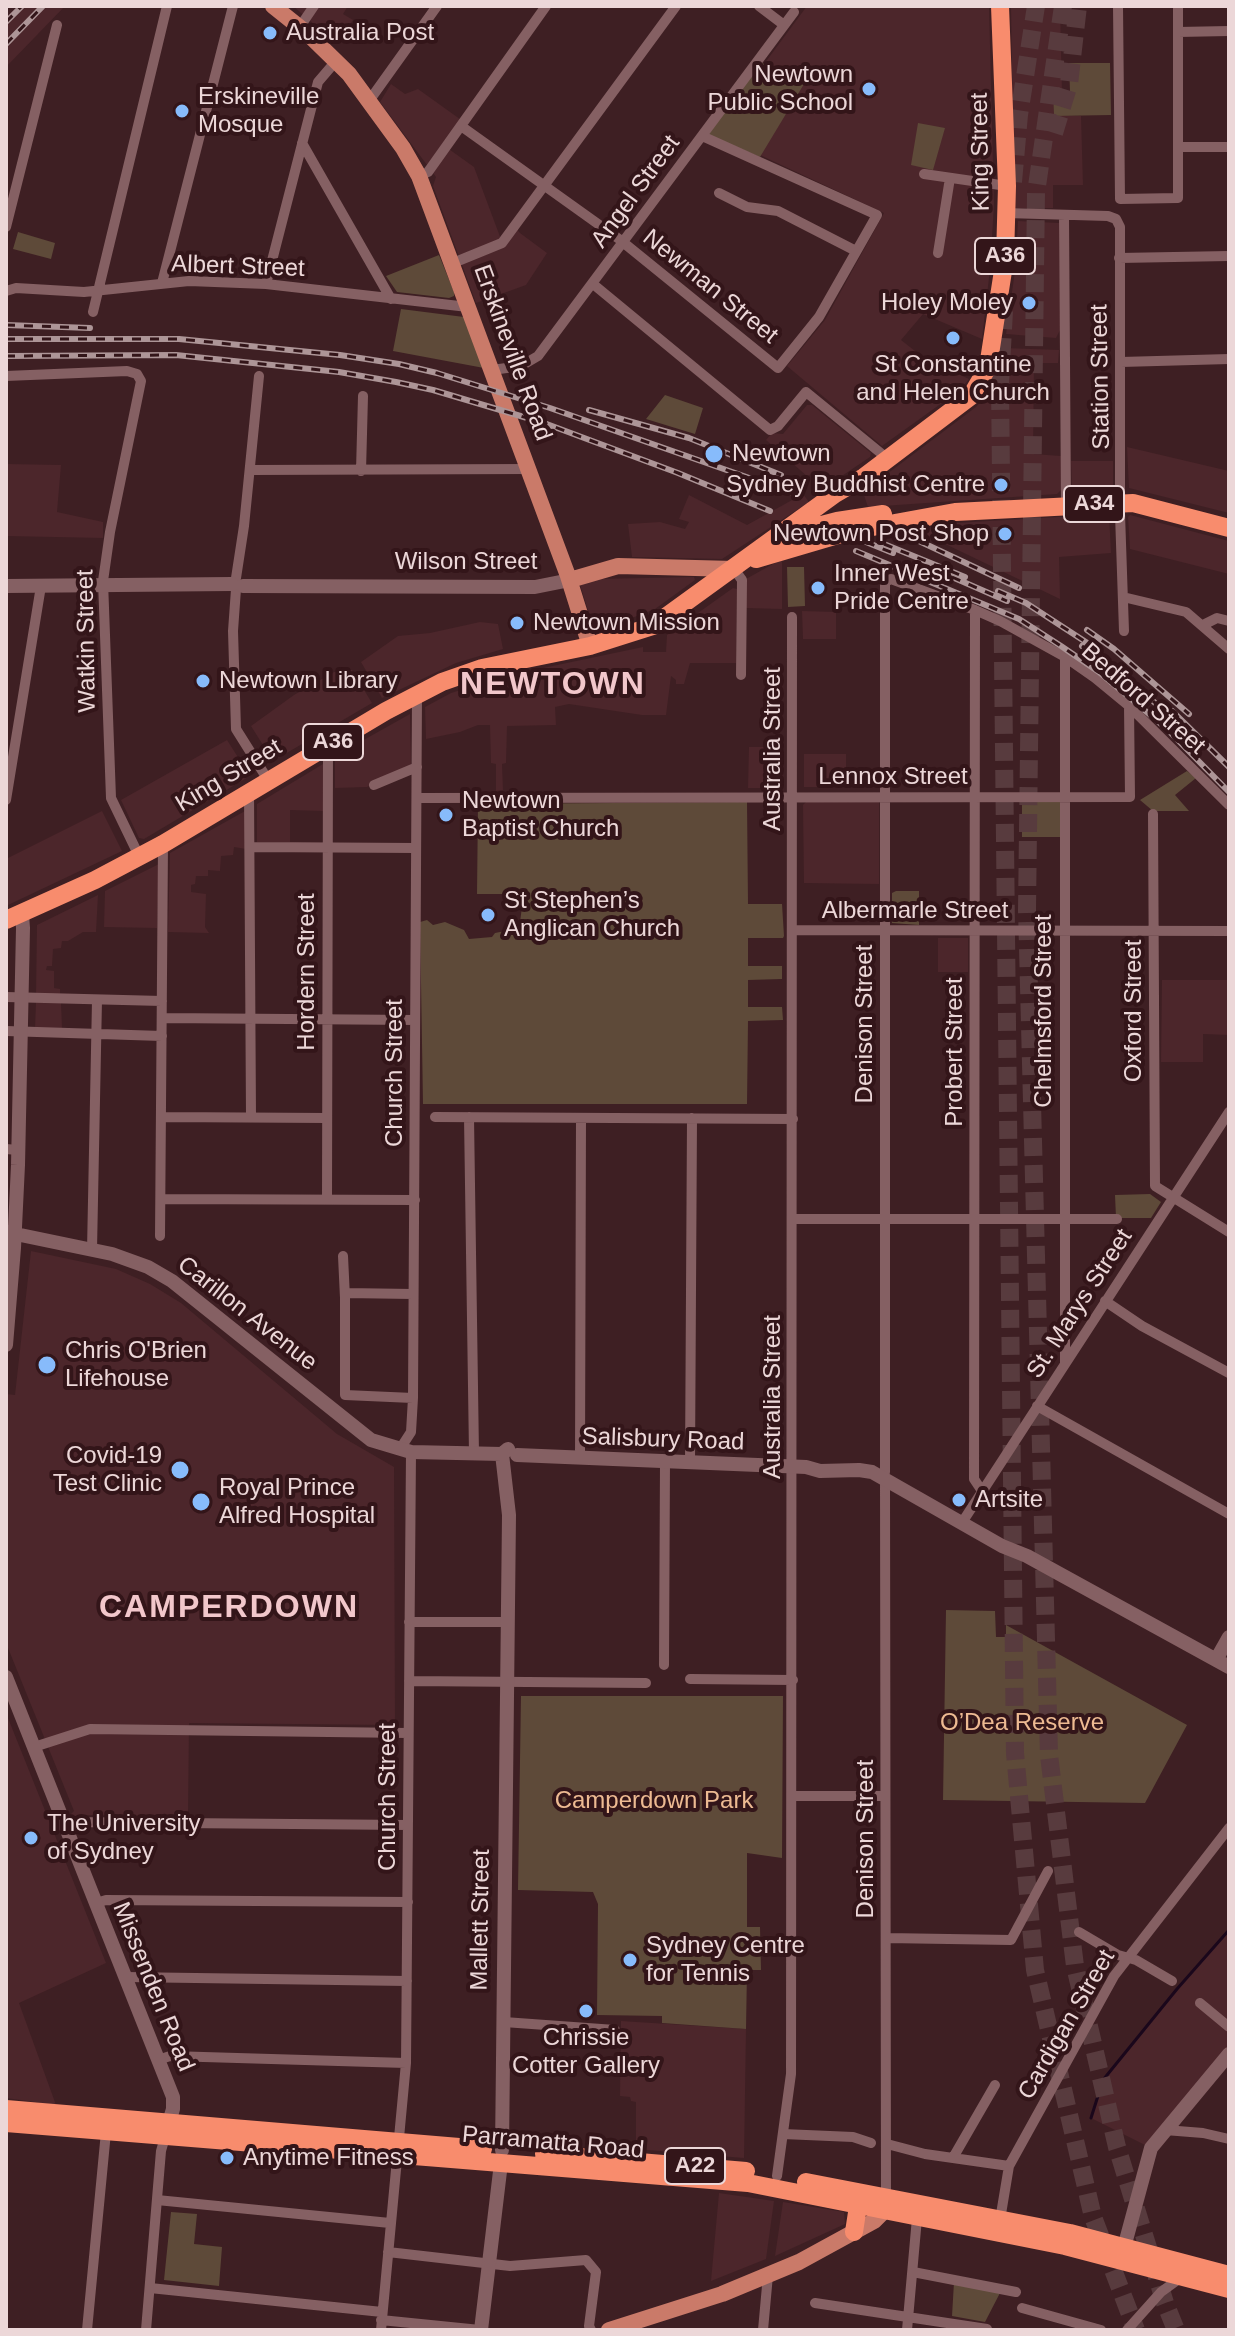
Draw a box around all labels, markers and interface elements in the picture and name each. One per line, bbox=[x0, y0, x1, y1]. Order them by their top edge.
place label: Australia Post bbox=[286, 19, 434, 47]
marker: Australia Post bbox=[261, 24, 279, 42]
place label: Newtown Public School bbox=[708, 61, 853, 117]
marker: Newtown Public School bbox=[860, 80, 878, 98]
place label: Erskineville Mosque bbox=[198, 83, 319, 139]
street label: King Street bbox=[966, 92, 996, 212]
marker: Erskineville Mosque bbox=[173, 102, 191, 120]
street label: Angel Street bbox=[586, 130, 686, 254]
street label: Newman Street bbox=[637, 224, 783, 350]
road number: A36 bbox=[975, 238, 1035, 274]
street label: Albert Street bbox=[171, 250, 305, 284]
street label: Erskineville Road bbox=[467, 261, 557, 445]
place label: Holey Moley bbox=[881, 289, 1013, 317]
marker: Holey Moley bbox=[1020, 294, 1038, 312]
street label: Station Street bbox=[1085, 304, 1117, 450]
marker: St Constantine and Helen Church bbox=[944, 329, 962, 347]
place label: St Constantine and Helen Church bbox=[856, 351, 1050, 407]
place label: Newtown bbox=[732, 440, 831, 468]
marker: Newtown bbox=[703, 443, 725, 465]
place label: Sydney Buddhist Centre bbox=[726, 471, 985, 499]
marker: Sydney Buddhist Centre bbox=[992, 476, 1010, 494]
road number: A34 bbox=[1064, 486, 1124, 522]
place label: Newtown Post Shop bbox=[773, 520, 989, 548]
marker: Newtown Post Shop bbox=[996, 525, 1014, 543]
street label: Wilson Street bbox=[395, 548, 537, 576]
place label: Inner West Pride Centre bbox=[834, 560, 969, 616]
street label: Watkin Street bbox=[71, 569, 103, 713]
marker: Inner West Pride Centre bbox=[809, 579, 827, 597]
place label: Newtown Mission bbox=[533, 609, 720, 637]
marker: Newtown Mission bbox=[508, 614, 526, 632]
street label: Bedford Street bbox=[1075, 637, 1211, 761]
district label: NEWTOWN bbox=[460, 666, 646, 704]
place label: Newtown Library bbox=[219, 667, 398, 695]
street label: Australia Street bbox=[759, 667, 787, 831]
marker: Newtown Library bbox=[194, 672, 212, 690]
road number: A36 bbox=[303, 724, 363, 760]
street label: King Street bbox=[171, 733, 287, 819]
street label: Lennox Street bbox=[818, 763, 968, 791]
place label: Newtown Baptist Church bbox=[462, 787, 619, 843]
marker: Newtown Baptist Church bbox=[437, 806, 455, 824]
place label: St Stephen’s Anglican Church bbox=[504, 887, 680, 943]
street label: Hordern Street bbox=[293, 893, 321, 1051]
street label: Albermarle Street bbox=[822, 897, 1008, 925]
marker: St Stephen’s Anglican Church bbox=[479, 906, 497, 924]
street label: Chelmsford Street bbox=[1030, 914, 1058, 1108]
street label: Oxford Street bbox=[1120, 940, 1148, 1082]
street label: Denison Street bbox=[851, 945, 879, 1103]
street label: Probert Street bbox=[941, 977, 969, 1127]
street label: Church Street bbox=[381, 999, 409, 1147]
street label: St. Marys Street bbox=[1021, 1224, 1139, 1384]
street label: Carillon Avenue bbox=[172, 1251, 322, 1377]
street label: Australia Street bbox=[759, 1315, 787, 1479]
place label: Chris O'Brien Lifehouse bbox=[65, 1337, 207, 1393]
marker: Chris O'Brien Lifehouse bbox=[36, 1354, 58, 1376]
street label: Salisbury Road bbox=[581, 1423, 745, 1457]
place label: Covid-19 Test Clinic bbox=[53, 1442, 162, 1498]
marker: Covid-19 Test Clinic bbox=[169, 1459, 191, 1481]
place label: Royal Prince Alfred Hospital bbox=[219, 1474, 375, 1530]
place label: Artsite bbox=[975, 1486, 1043, 1514]
marker: Royal Prince Alfred Hospital bbox=[190, 1491, 212, 1513]
marker: Artsite bbox=[950, 1491, 968, 1509]
district label: CAMPERDOWN bbox=[99, 1589, 359, 1627]
park label: O’Dea Reserve bbox=[940, 1709, 1104, 1737]
street label: Church Street bbox=[374, 1723, 402, 1871]
street label: Denison Street bbox=[852, 1760, 880, 1918]
park label: Camperdown Park bbox=[555, 1787, 753, 1815]
place label: The University of Sydney bbox=[47, 1810, 200, 1866]
marker: The University of Sydney bbox=[22, 1829, 40, 1847]
street label: Mallett Street bbox=[465, 1849, 497, 1991]
street label: Missenden Road bbox=[106, 1898, 200, 2076]
place label: Sydney Centre for Tennis bbox=[646, 1932, 805, 1988]
street label: Cardigan Street bbox=[1013, 1945, 1121, 2105]
marker: Sydney Centre for Tennis bbox=[621, 1951, 639, 1969]
marker: Chrissie Cotter Gallery bbox=[577, 2002, 595, 2020]
place label: Chrissie Cotter Gallery bbox=[512, 2024, 660, 2080]
street label: Parramatta Road bbox=[461, 2121, 645, 2165]
place label: Anytime Fitness bbox=[243, 2144, 414, 2172]
road number: A22 bbox=[665, 2148, 725, 2184]
marker: Anytime Fitness bbox=[218, 2149, 236, 2167]

